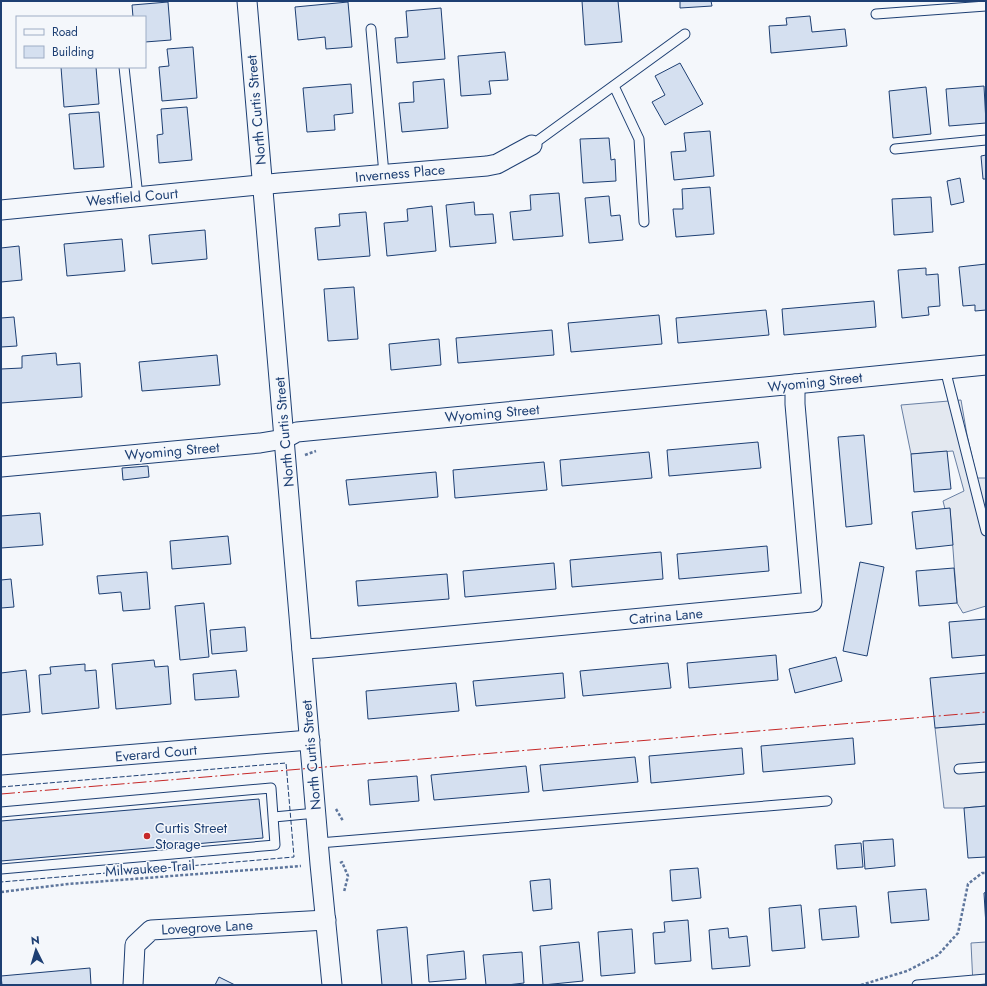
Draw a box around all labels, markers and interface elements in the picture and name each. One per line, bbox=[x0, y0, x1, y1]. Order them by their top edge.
legend bbox=[16, 16, 146, 68]
text: Road bbox=[52, 23, 78, 41]
text: Building bbox=[52, 43, 94, 61]
street label: North Curtis Street bbox=[241, 54, 271, 166]
street label: Inverness Place bbox=[354, 159, 446, 187]
street label: Westfield Court bbox=[85, 183, 179, 211]
street label: Wyoming Street bbox=[767, 367, 864, 397]
street label: North Curtis Street bbox=[269, 376, 299, 488]
street label: Wyoming Street bbox=[444, 399, 541, 427]
street label: Wyoming Street bbox=[124, 437, 221, 465]
street label: Catrina Lane bbox=[628, 603, 704, 629]
street label: North Curtis Street bbox=[296, 699, 326, 811]
street label: Everard Court bbox=[114, 739, 198, 767]
place label: Curtis Street Storage bbox=[155, 818, 228, 854]
marker: Curtis Street Storage bbox=[142, 831, 152, 841]
street label: Milwaukee Trail bbox=[104, 855, 196, 881]
street label: Lovegrove Lane bbox=[161, 915, 253, 939]
north arrow bbox=[16, 930, 56, 970]
text: N bbox=[30, 932, 40, 948]

